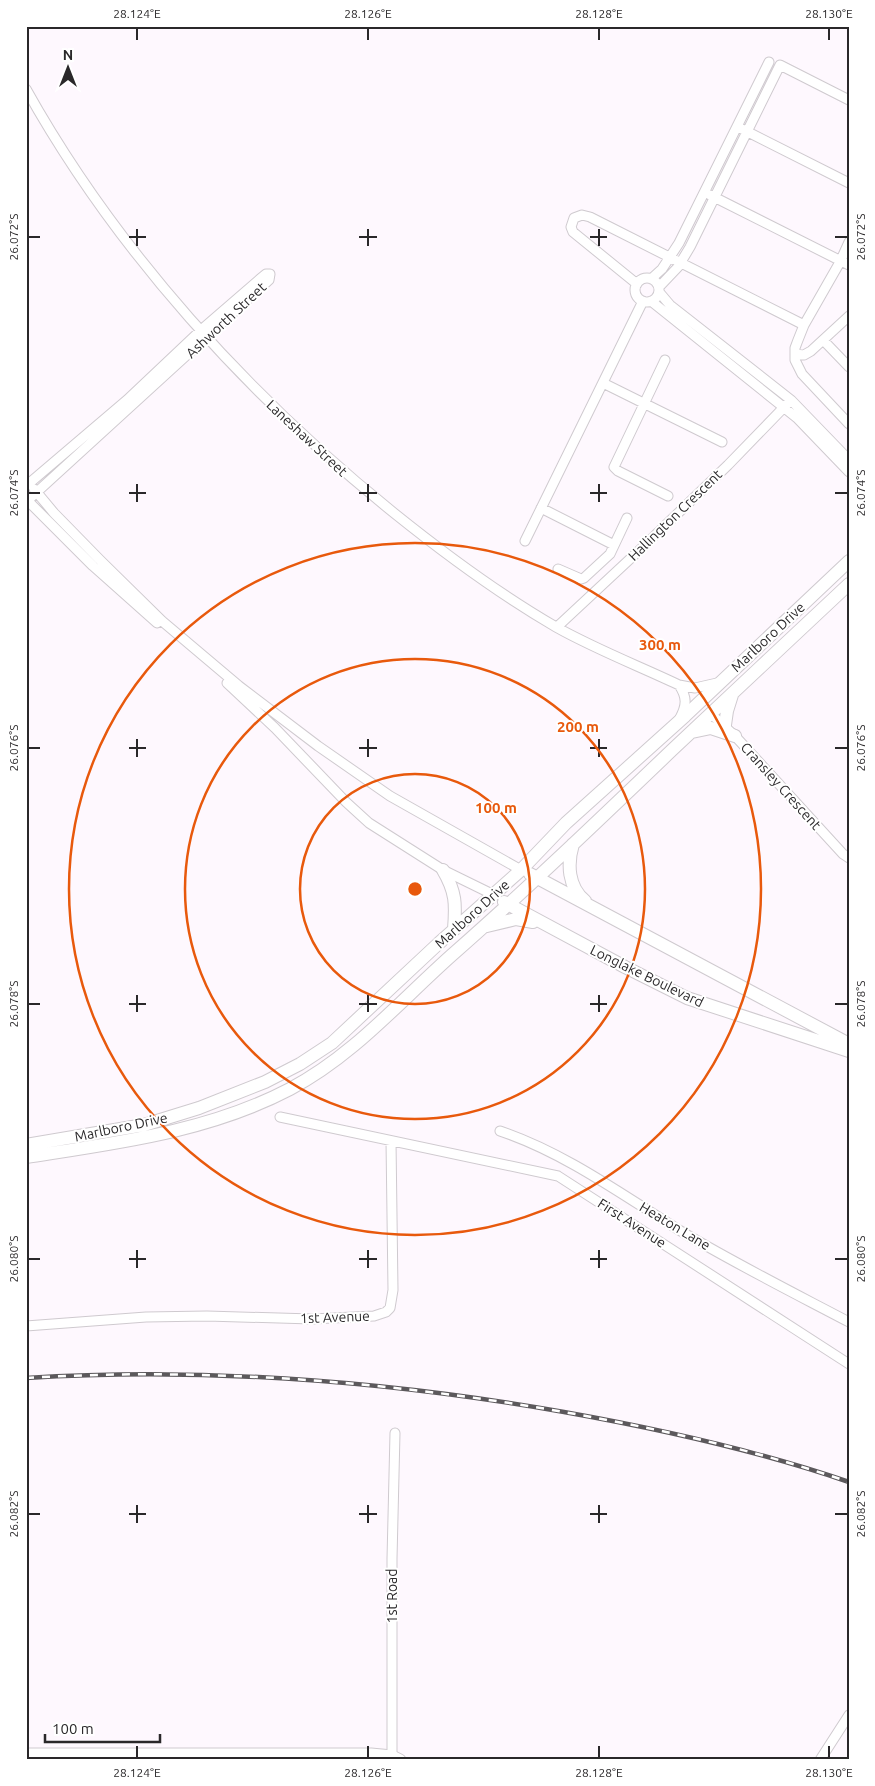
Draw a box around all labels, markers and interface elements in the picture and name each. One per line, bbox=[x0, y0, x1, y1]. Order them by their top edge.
text: 28.124°E bbox=[113, 7, 161, 20]
text: 28.126°E bbox=[344, 7, 392, 20]
text: 28.128°E bbox=[575, 7, 623, 20]
text: 28.130°E bbox=[805, 7, 853, 20]
north arrow bbox=[42, 42, 92, 92]
text: N bbox=[63, 47, 73, 63]
text: 26.072°S bbox=[7, 214, 20, 260]
text: 26.072°S bbox=[854, 214, 867, 260]
street label: Ashworth Street bbox=[183, 279, 270, 361]
street label: Laneshaw Street bbox=[263, 397, 351, 480]
street label: Hallington Crescent bbox=[625, 466, 725, 564]
text: 26.074°S bbox=[7, 470, 20, 516]
text: 26.074°S bbox=[854, 470, 867, 516]
street label: Marlboro Drive bbox=[728, 599, 808, 675]
text: 300 m bbox=[639, 636, 681, 653]
text: 200 m bbox=[557, 718, 599, 735]
text: 26.076°S bbox=[7, 725, 20, 771]
text: 26.076°S bbox=[854, 725, 867, 771]
street label: Cransley Crescent bbox=[738, 739, 825, 833]
text: 100 m bbox=[475, 799, 517, 816]
street label: Marlboro Drive bbox=[432, 876, 512, 952]
centre of rings bbox=[406, 880, 424, 898]
street label: Longlake Boulevard bbox=[588, 942, 706, 1010]
text: 26.078°S bbox=[7, 981, 20, 1027]
text: 26.078°S bbox=[854, 981, 867, 1027]
street label: Marlboro Drive bbox=[73, 1109, 169, 1145]
street label: First Avenue bbox=[595, 1195, 669, 1251]
street label: Heaton Lane bbox=[637, 1199, 713, 1253]
text: 26.080°S bbox=[7, 1236, 20, 1282]
text: 26.080°S bbox=[854, 1236, 867, 1282]
street label: 1st Avenue bbox=[300, 1308, 370, 1326]
text: 26.082°S bbox=[7, 1491, 20, 1537]
text: 26.082°S bbox=[854, 1491, 867, 1537]
street label: 1st Road bbox=[384, 1569, 400, 1623]
scale bar bbox=[45, 1711, 160, 1743]
text: 100 m bbox=[52, 1720, 94, 1737]
text: 28.124°E bbox=[113, 1766, 161, 1779]
text: 28.126°E bbox=[344, 1766, 392, 1779]
text: 28.128°E bbox=[575, 1766, 623, 1779]
text: 28.130°E bbox=[805, 1766, 853, 1779]

